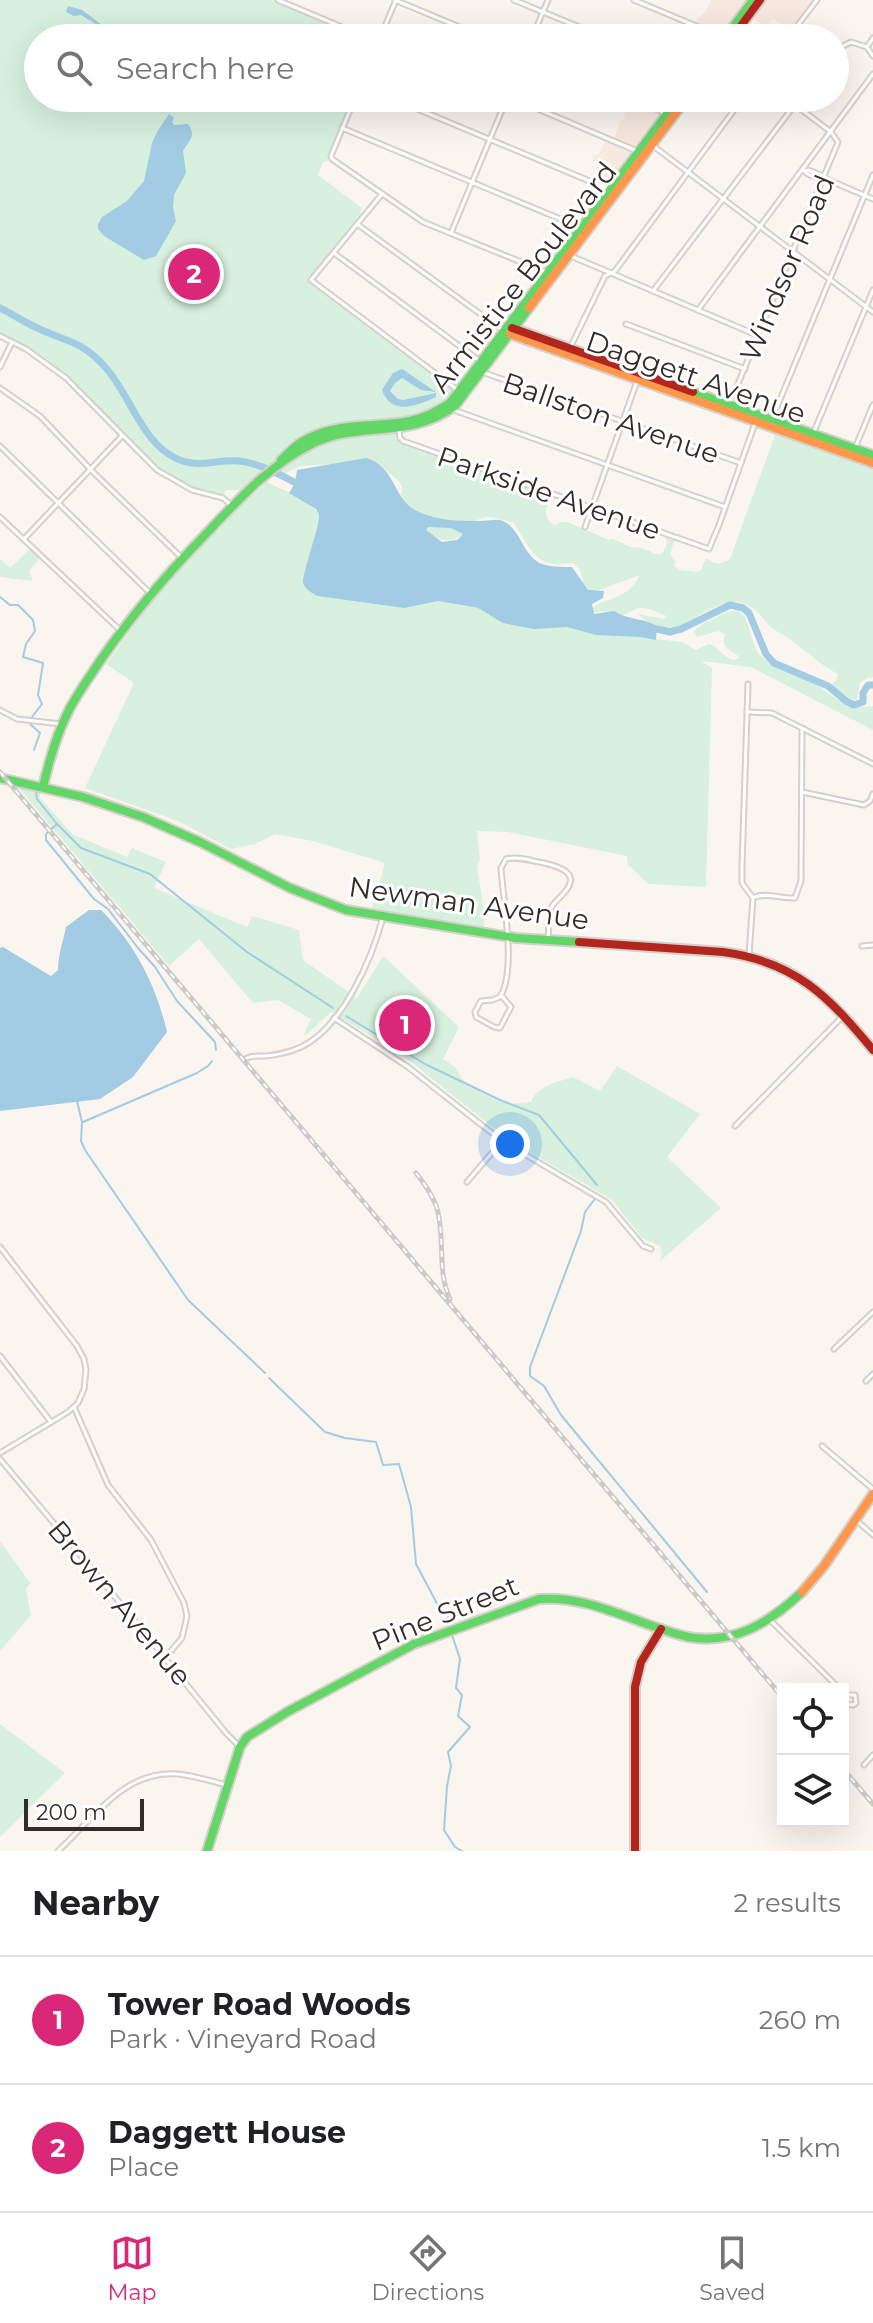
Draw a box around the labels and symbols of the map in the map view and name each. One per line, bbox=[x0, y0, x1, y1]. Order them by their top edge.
street label: Armistice Boulevard bbox=[422, 155, 624, 399]
street label: Windsor Road bbox=[732, 170, 842, 366]
pin: 2 bbox=[168, 244, 220, 304]
street label: Daggett Avenue bbox=[582, 323, 810, 431]
street label: Ballston Avenue bbox=[498, 365, 724, 471]
street label: Parkside Avenue bbox=[433, 439, 665, 547]
street label: Newman Avenue bbox=[347, 869, 591, 937]
pin: 1 bbox=[379, 995, 431, 1055]
your location bbox=[490, 1124, 530, 1164]
street label: Brown Avenue bbox=[41, 1513, 199, 1693]
street label: Pine Street bbox=[367, 1568, 523, 1658]
scale bar bbox=[24, 1795, 144, 1831]

